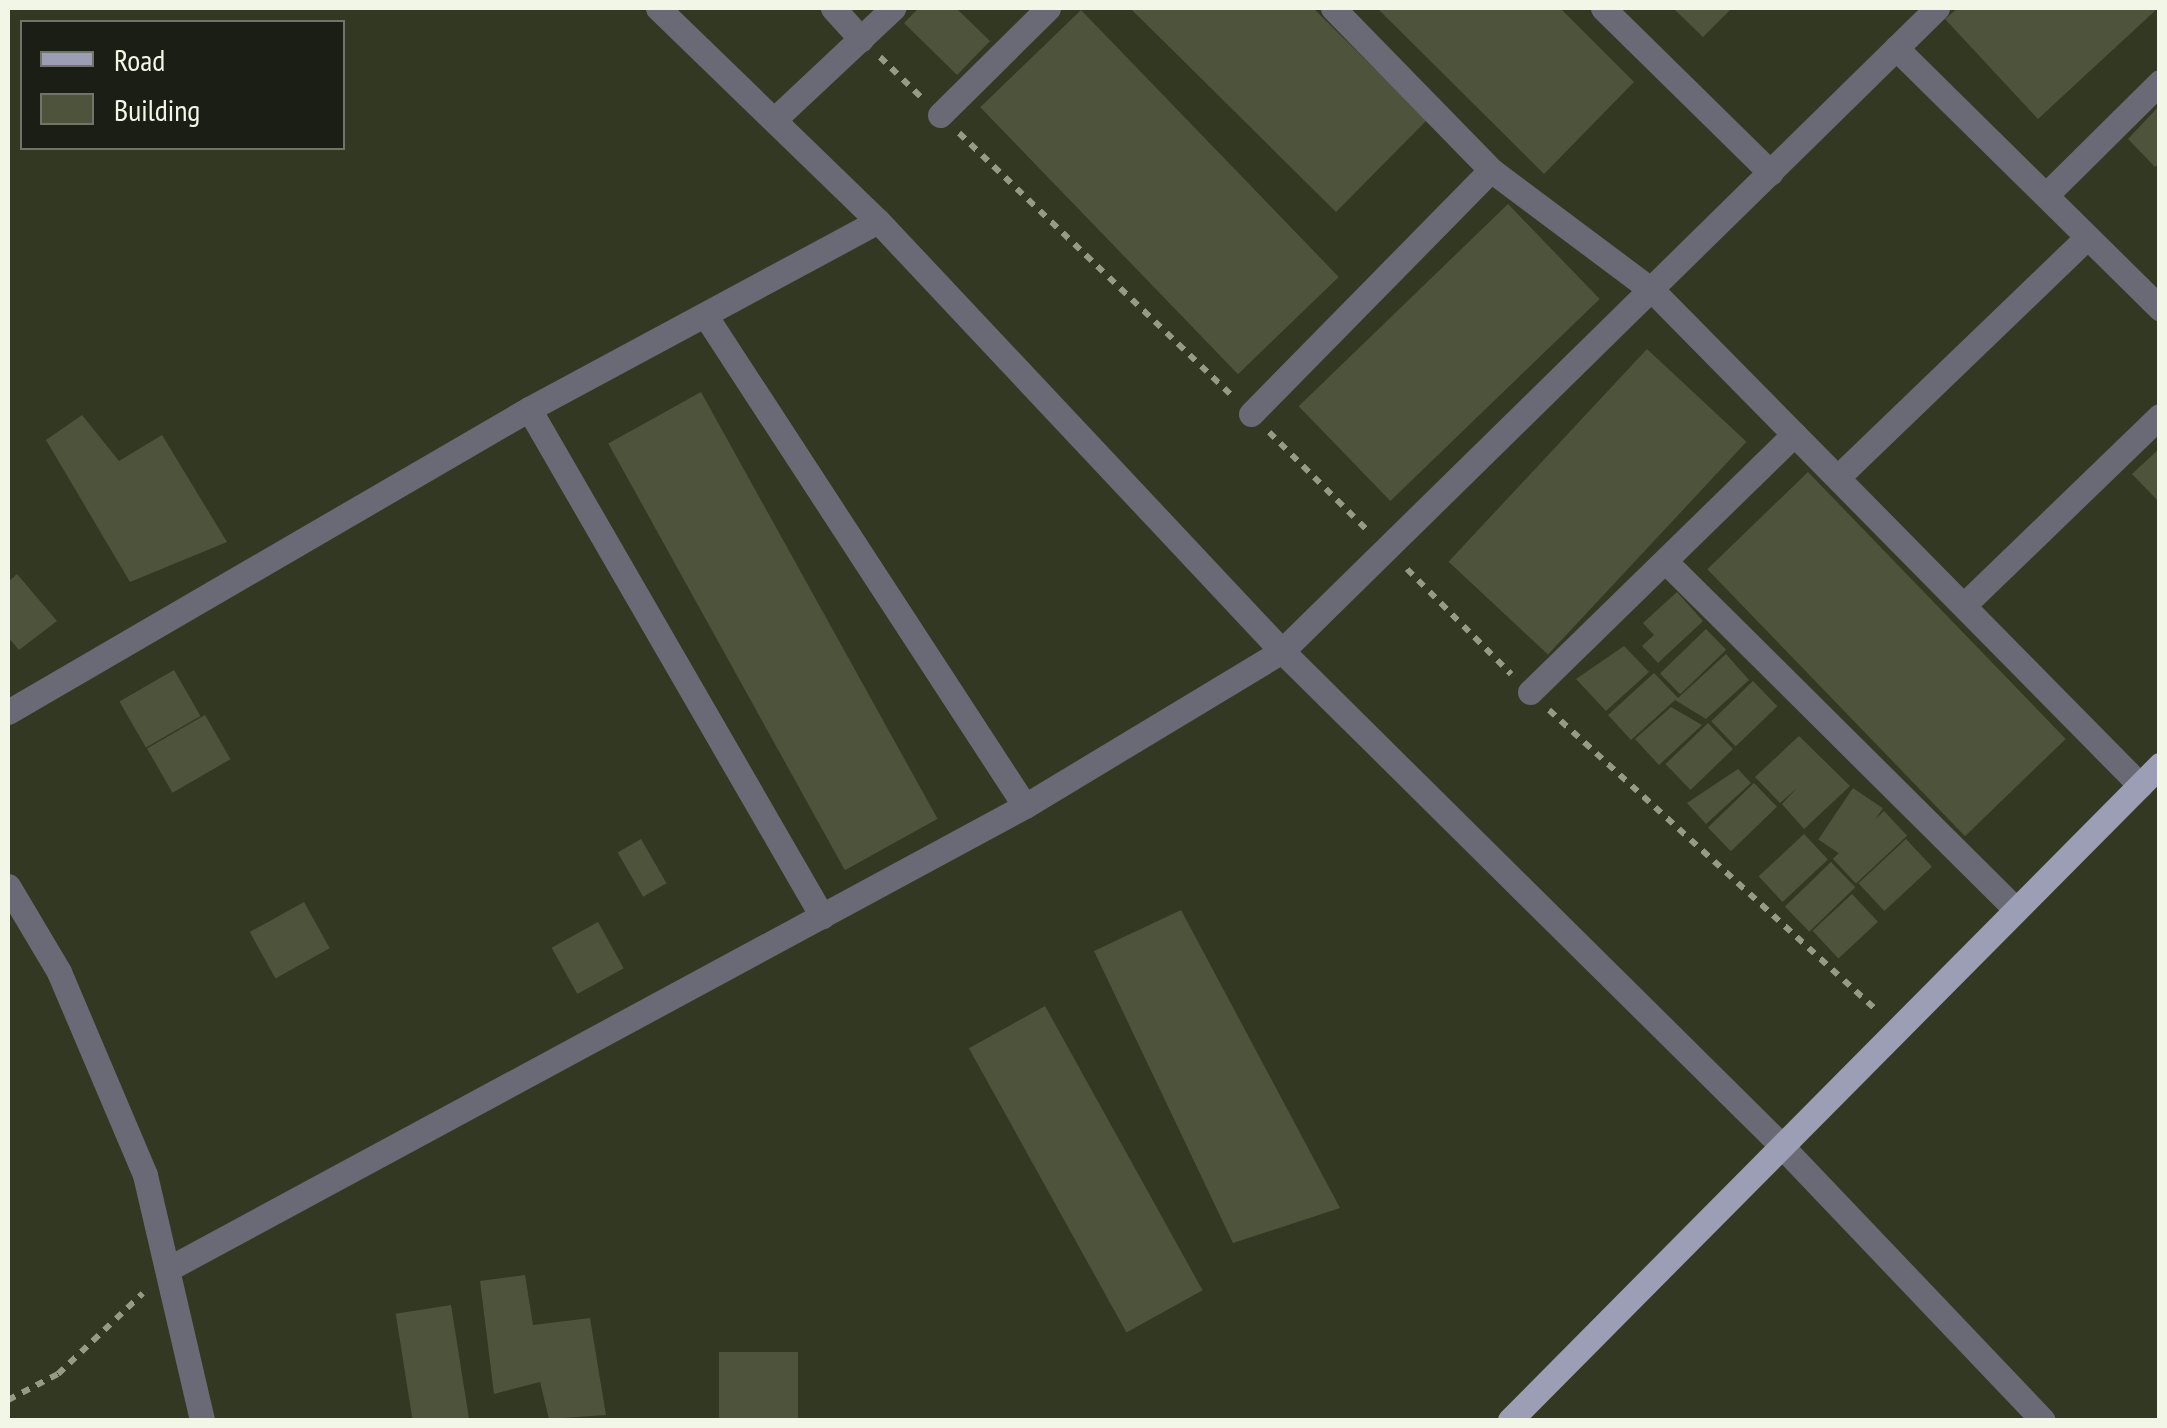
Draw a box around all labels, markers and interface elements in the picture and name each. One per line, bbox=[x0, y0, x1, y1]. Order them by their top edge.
legend bbox=[20, 20, 345, 150]
text: Road bbox=[114, 40, 165, 79]
text: Building bbox=[114, 90, 200, 129]

